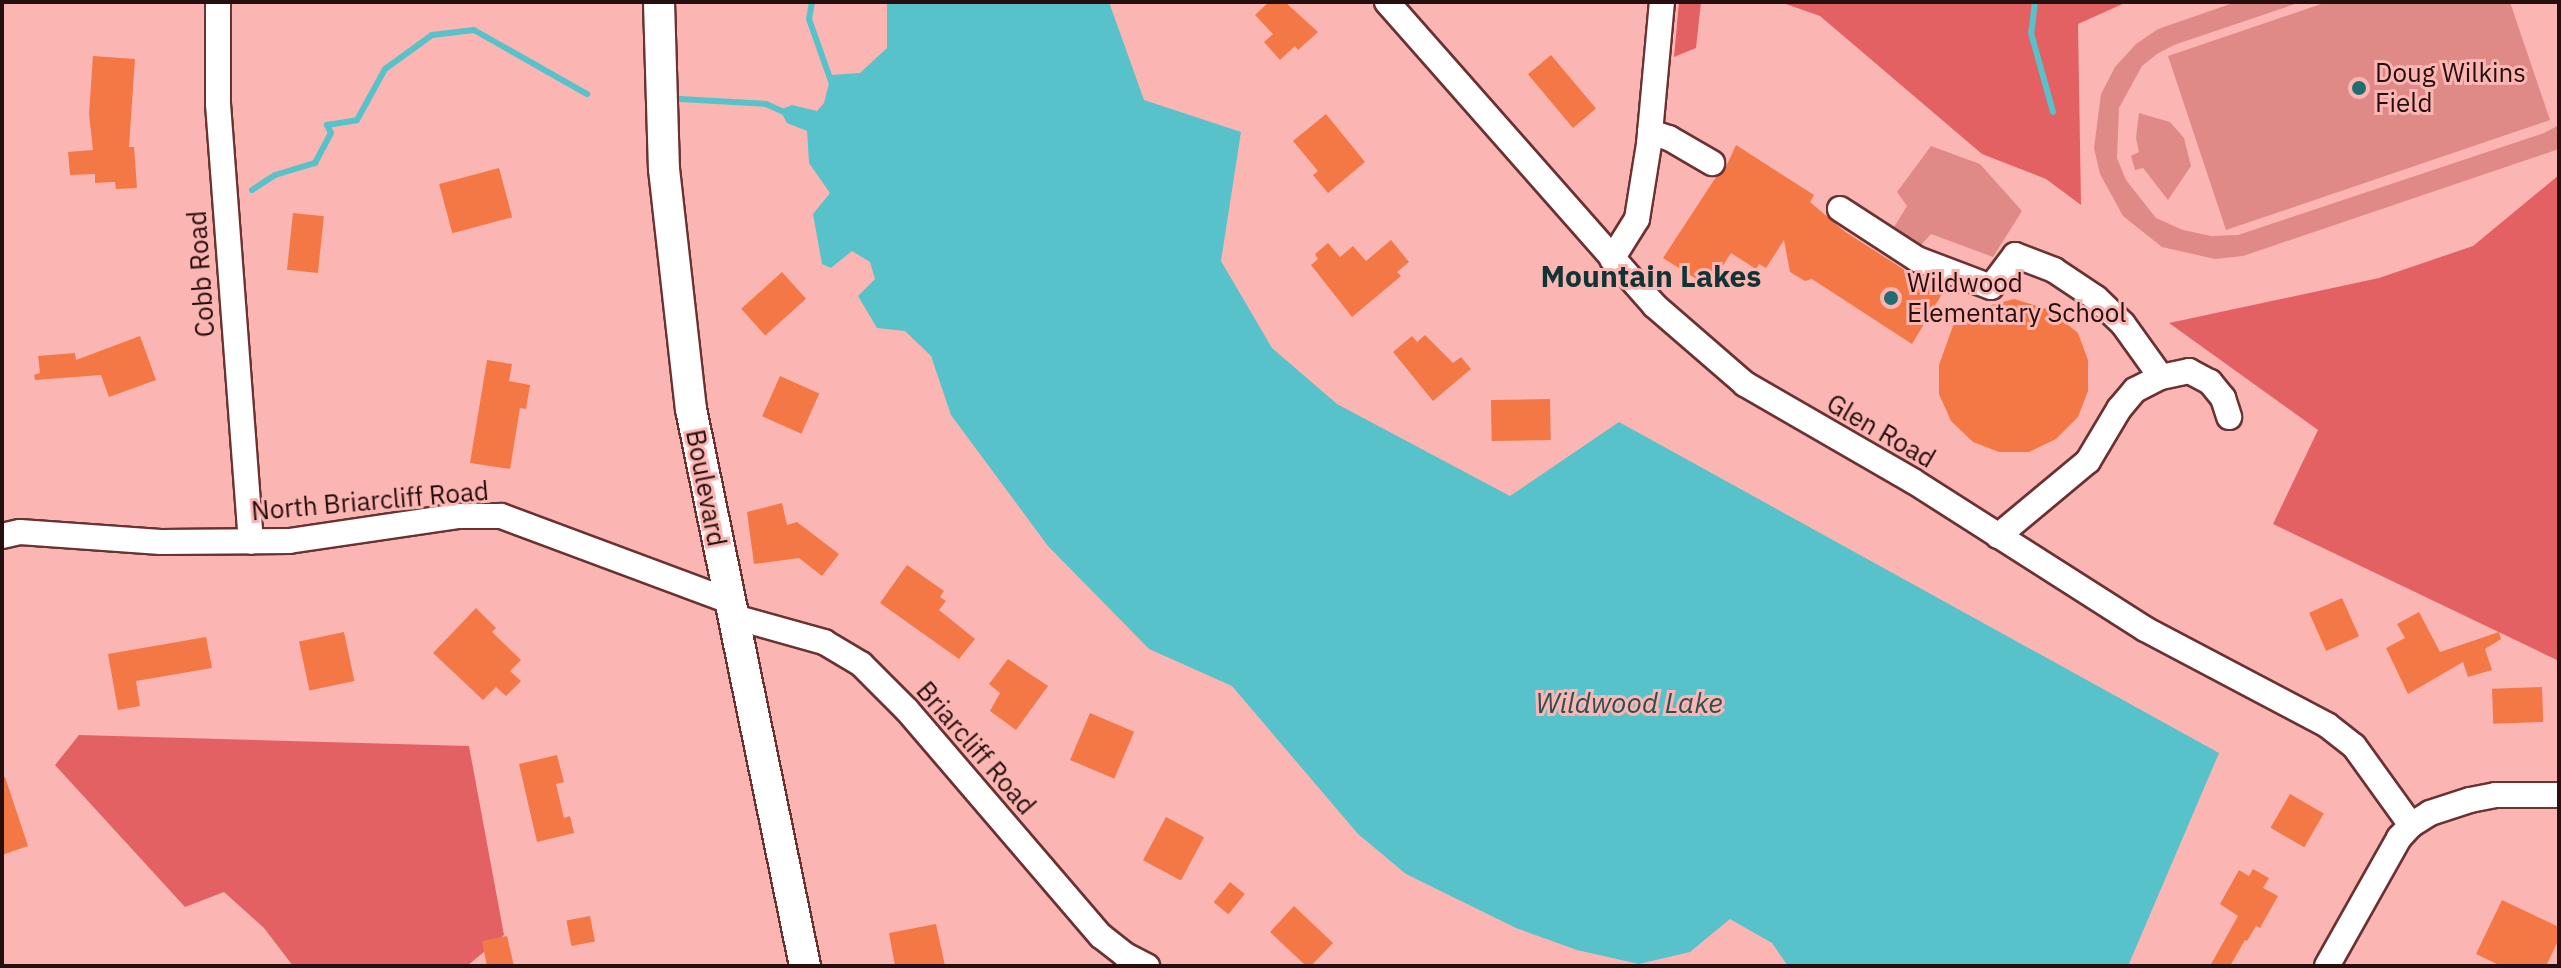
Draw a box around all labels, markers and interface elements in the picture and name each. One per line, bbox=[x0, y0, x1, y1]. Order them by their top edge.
place label: Doug Wilkins Field bbox=[2375, 57, 2526, 118]
marker: Doug Wilkins Field bbox=[2350, 79, 2368, 97]
street label: Cobb Road bbox=[181, 210, 221, 338]
district label: Mountain Lakes bbox=[1541, 258, 1761, 294]
place label: Wildwood Elementary School bbox=[1907, 267, 2126, 328]
marker: Wildwood Elementary School bbox=[1882, 289, 1900, 307]
street label: Glen Road bbox=[1821, 387, 1941, 475]
street label: Boulevard bbox=[679, 427, 733, 549]
street label: North Briarcliff Road bbox=[250, 475, 490, 527]
street label: Briarcliff Road bbox=[910, 675, 1042, 821]
water label: Wildwood Lake bbox=[1536, 686, 1722, 720]

